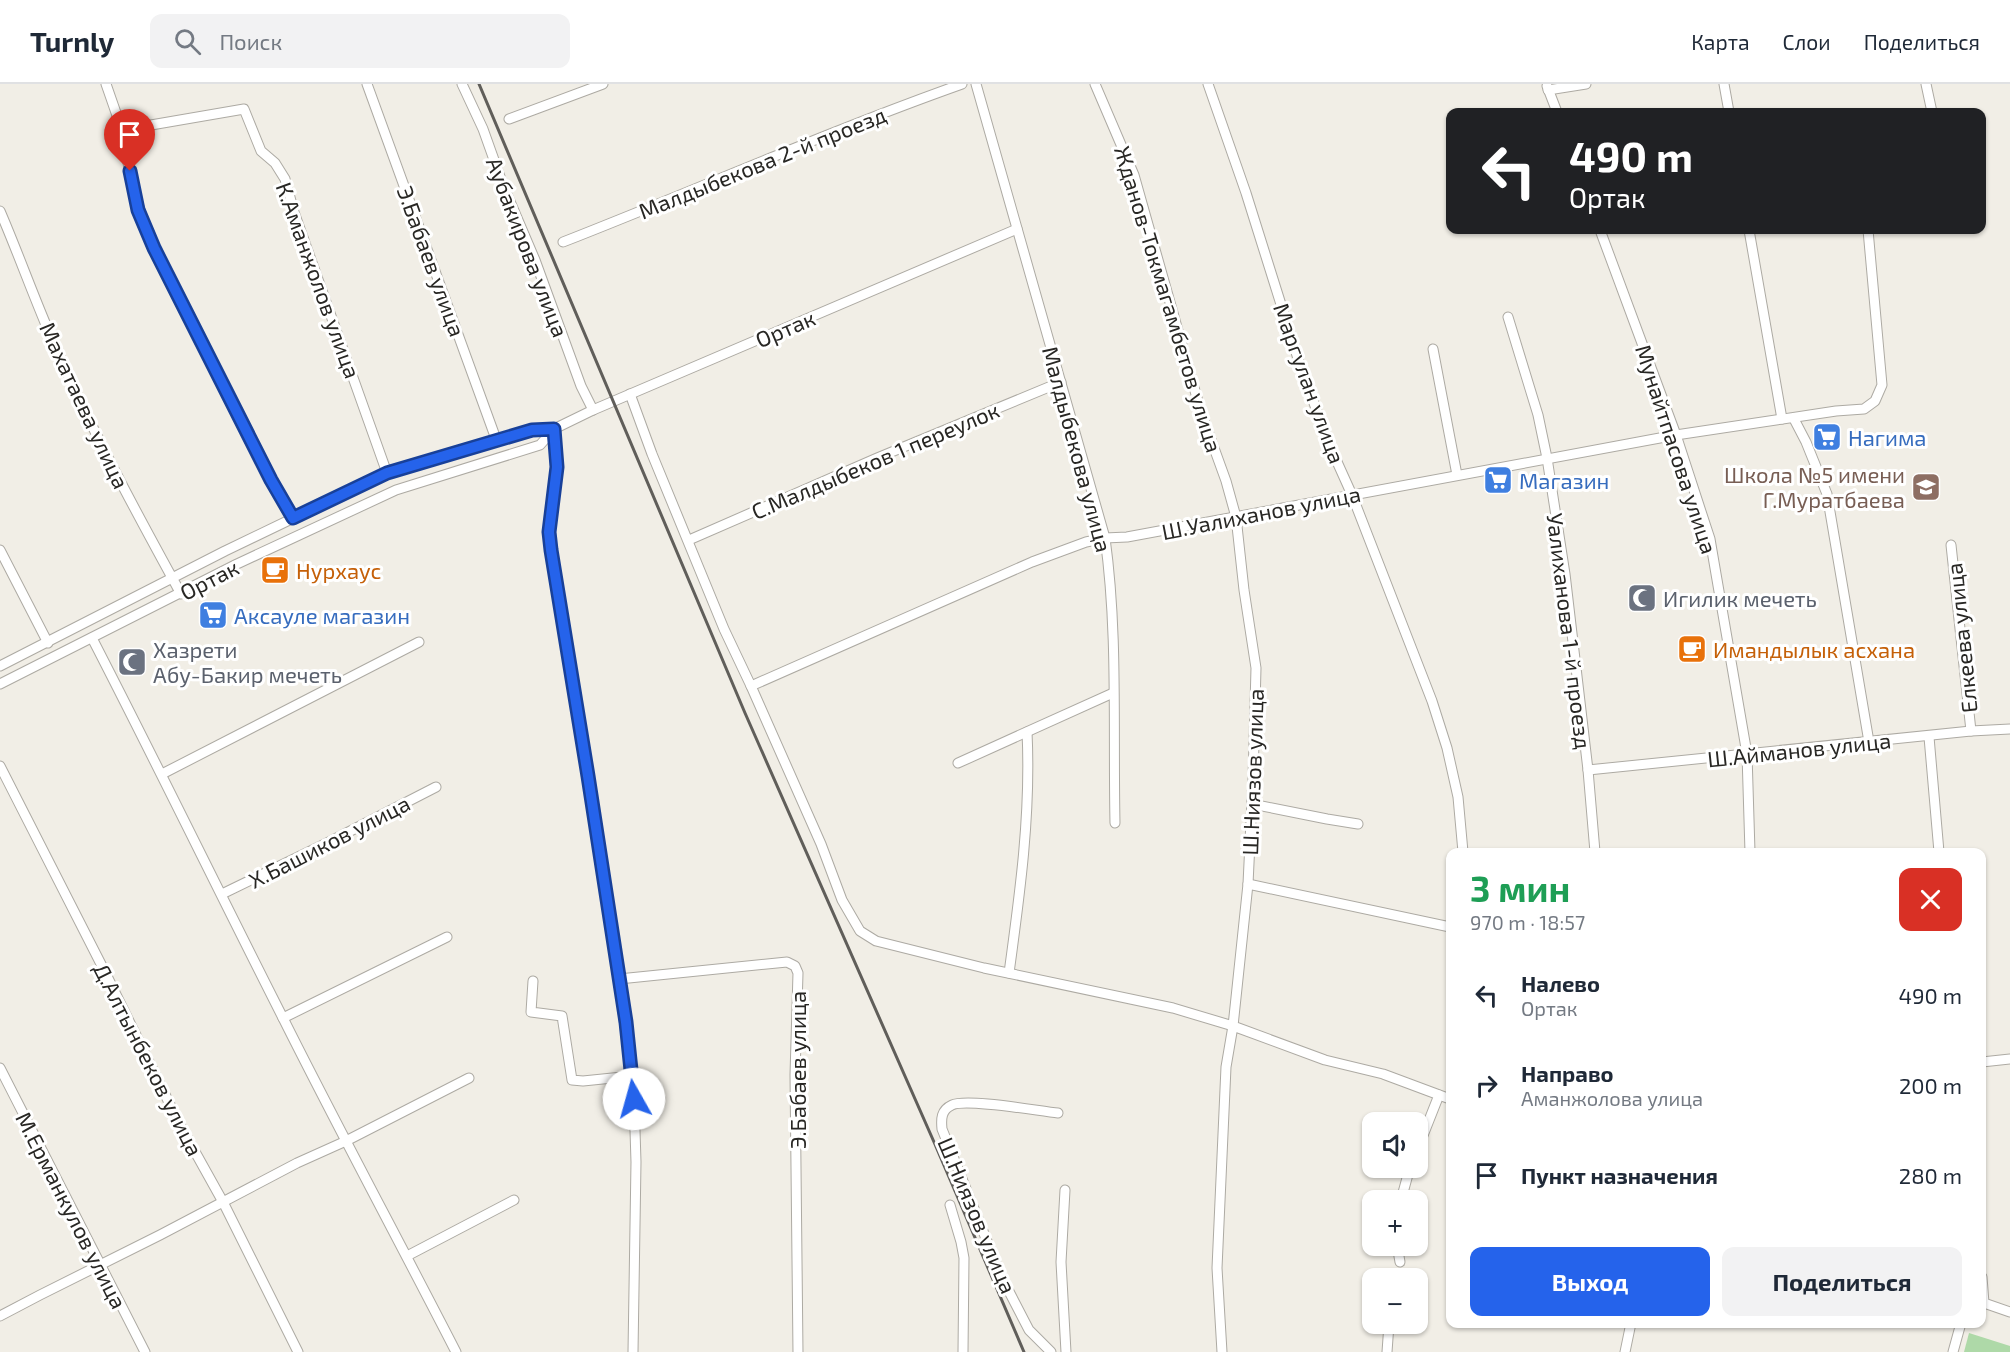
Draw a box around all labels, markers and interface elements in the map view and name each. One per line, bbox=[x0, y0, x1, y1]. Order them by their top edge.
search box bbox=[150, 14, 570, 68]
text: Turnly bbox=[30, 24, 114, 58]
icon: search bbox=[171, 25, 204, 58]
text: Поиск bbox=[219, 28, 282, 54]
text: Карта bbox=[1691, 29, 1750, 54]
text: Слои bbox=[1783, 29, 1831, 54]
text: Поделиться bbox=[1864, 29, 1980, 54]
street label: Малдыбекова 2-й проезд bbox=[635, 100, 889, 224]
pin bbox=[104, 109, 155, 171]
icon: arrive bbox=[113, 118, 146, 151]
text: 490 m bbox=[1569, 130, 1693, 180]
icon: left bbox=[1470, 132, 1548, 210]
street label: Жданов-Токмагамбетов улица bbox=[1109, 143, 1228, 456]
street label: Аубакирова улица bbox=[481, 153, 574, 341]
street label: К.Аманжолов улица bbox=[271, 179, 367, 382]
text: Ортак bbox=[1569, 181, 1645, 213]
street label: Э.Бабаев улица bbox=[392, 182, 471, 340]
street label: Маргулан улица bbox=[1268, 299, 1351, 467]
street label: Ортак bbox=[751, 304, 819, 352]
street label: Махатаева улица bbox=[34, 318, 135, 493]
street label: Мунайтпасова улица bbox=[1630, 341, 1723, 557]
street label: Малдыбекова улица bbox=[1037, 343, 1118, 555]
street label: С.Малдыбеков 1 переулок bbox=[747, 396, 1003, 525]
supermarket icon: Нагима bbox=[1811, 421, 1843, 453]
place label: Нагима bbox=[1848, 424, 1927, 450]
place label: Школа №5 имени Г.Муратбаева bbox=[1724, 461, 1905, 513]
supermarket icon: Магазин bbox=[1482, 464, 1514, 496]
place label: Магазин bbox=[1519, 467, 1609, 493]
school or university icon: Школа №5 имени Г.Муратбаева bbox=[1910, 471, 1942, 503]
street label: Ш.Уалиханов улица bbox=[1159, 480, 1363, 545]
street label: Уалиханова 1-й проезд bbox=[1543, 512, 1597, 751]
street label: Ортак bbox=[175, 553, 243, 605]
cafe icon: Нурхаус bbox=[259, 554, 291, 586]
place label: Нурхаус bbox=[296, 557, 381, 584]
street label: Елкеева улица bbox=[1940, 562, 1983, 714]
mosque icon: Игилик мечеть bbox=[1626, 582, 1658, 614]
place label: Игилик мечеть bbox=[1663, 585, 1817, 611]
supermarket icon: Аксауле магазин bbox=[197, 599, 229, 631]
place label: Аксауле магазин bbox=[234, 602, 410, 629]
cafe icon: Имандылык асхана bbox=[1676, 633, 1708, 665]
place label: Хазрети Абу-Бакир мечеть bbox=[153, 636, 342, 688]
place label: Имандылык асхана bbox=[1713, 636, 1915, 662]
mosque icon: Хазрети Абу-Бакир мечеть bbox=[116, 646, 148, 678]
street label: Ш.Ниязов улица bbox=[1236, 688, 1269, 856]
street label: Ш.Айманов улица bbox=[1706, 726, 1892, 773]
street label: Х.Башиков улица bbox=[244, 789, 414, 894]
text: 3 мин bbox=[1470, 866, 1570, 909]
button: close bbox=[1899, 868, 1962, 931]
text: 970 m · 18:57 bbox=[1470, 910, 1585, 934]
street label: Д.Алтынбеков улица bbox=[88, 958, 209, 1160]
text: Налево bbox=[1521, 970, 1600, 996]
icon: left bbox=[1470, 979, 1503, 1012]
text: 490 m bbox=[1898, 982, 1962, 1008]
street label: Э.Бабаев улица bbox=[784, 991, 811, 1149]
text: Ортак bbox=[1521, 996, 1578, 1020]
text: Направо bbox=[1521, 1060, 1614, 1086]
position arrow bbox=[602, 1067, 666, 1131]
icon: right bbox=[1470, 1069, 1503, 1102]
text: 200 m bbox=[1899, 1072, 1962, 1098]
text: Аманжолова улица bbox=[1521, 1086, 1703, 1110]
street label: М.Ерманкулов улица bbox=[10, 1107, 133, 1313]
map controls bbox=[1362, 1112, 1428, 1334]
button: sound bbox=[1362, 1112, 1428, 1178]
street label: Ш.Ниязов улица bbox=[932, 1133, 1023, 1297]
icon: arrive bbox=[1470, 1159, 1503, 1192]
text: Пункт назначения bbox=[1521, 1162, 1718, 1188]
text: 280 m bbox=[1899, 1162, 1962, 1188]
button: + bbox=[1362, 1190, 1428, 1256]
button: Выход bbox=[1470, 1247, 1710, 1316]
button: Поделиться bbox=[1722, 1247, 1962, 1316]
button: − bbox=[1362, 1268, 1428, 1334]

